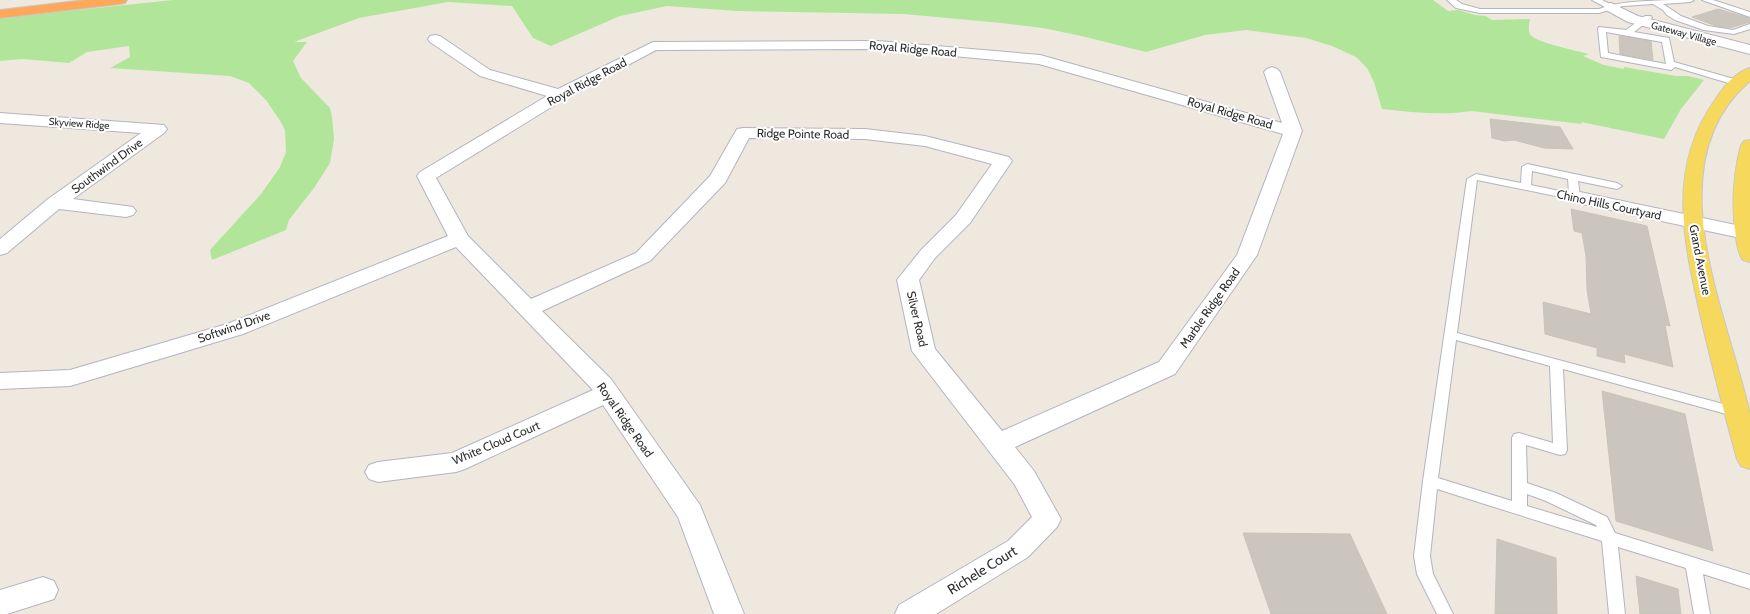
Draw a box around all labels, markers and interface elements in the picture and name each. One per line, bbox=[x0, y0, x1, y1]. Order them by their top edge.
street label: Gateway Village bbox=[1650, 18, 1718, 48]
street label: Royal Ridge Road bbox=[869, 37, 958, 60]
street label: Royal Ridge Road bbox=[544, 54, 629, 109]
street label: Royal Ridge Road bbox=[1186, 93, 1274, 132]
street label: Skyview Ridge bbox=[48, 115, 110, 132]
street label: Ridge Pointe Road bbox=[757, 125, 849, 142]
street label: Southwind Drive bbox=[68, 135, 145, 197]
street label: Chino Hills Courtyard bbox=[1555, 186, 1663, 223]
street label: Grand Avenue bbox=[1686, 223, 1715, 296]
street label: Marble Ridge Road bbox=[1176, 265, 1243, 351]
street label: Silver Road bbox=[904, 290, 931, 348]
street label: Softwind Drive bbox=[196, 307, 272, 346]
street label: Royal Ridge Road bbox=[594, 379, 657, 460]
street label: White Cloud Court bbox=[450, 417, 542, 468]
street label: Richele Court bbox=[944, 541, 1020, 598]

